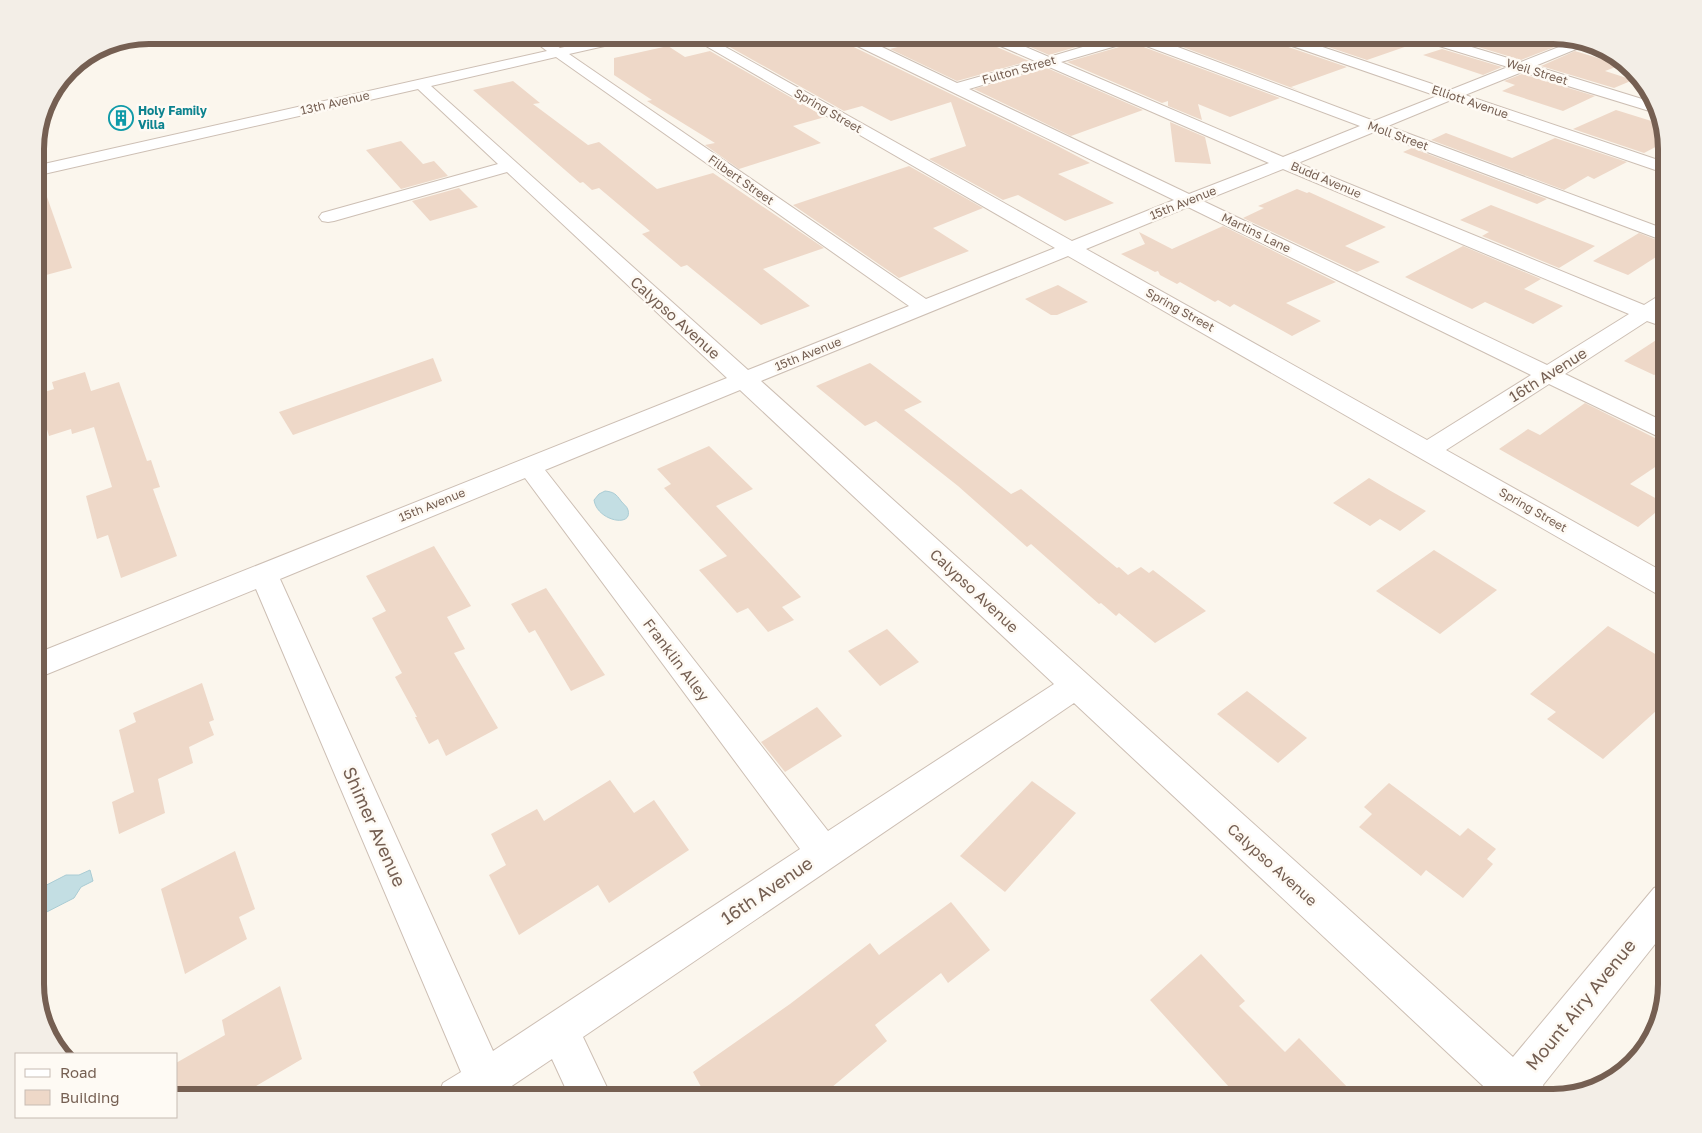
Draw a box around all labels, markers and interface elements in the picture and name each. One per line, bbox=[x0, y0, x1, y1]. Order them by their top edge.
street label: Fulton Street bbox=[980, 52, 1058, 87]
street label: Weil Street bbox=[1505, 55, 1570, 88]
street label: Elliott Avenue bbox=[1430, 81, 1511, 122]
street label: Spring Street bbox=[791, 85, 865, 136]
street label: 13th Avenue bbox=[299, 87, 371, 118]
place label: Holy Family Villa bbox=[138, 103, 208, 132]
building icon: Holy Family Villa bbox=[108, 105, 134, 131]
street label: Moll Street bbox=[1366, 118, 1431, 154]
street label: Filbert Street bbox=[706, 151, 777, 208]
street label: Budd Avenue bbox=[1289, 158, 1364, 201]
street label: 15th Avenue bbox=[1147, 182, 1218, 223]
street label: Martins Lane bbox=[1219, 209, 1293, 256]
street label: Calypso Avenue bbox=[627, 272, 724, 362]
street label: Spring Street bbox=[1143, 285, 1217, 335]
street label: 15th Avenue bbox=[772, 333, 843, 374]
street label: 16th Avenue bbox=[1505, 343, 1590, 405]
street label: 15th Avenue bbox=[396, 484, 467, 525]
street label: Spring Street bbox=[1496, 484, 1570, 535]
street label: Calypso Avenue bbox=[927, 545, 1023, 636]
street label: Franklin Alley bbox=[640, 615, 714, 705]
street label: Shimer Avenue bbox=[339, 763, 411, 890]
street label: Calypso Avenue bbox=[1224, 819, 1321, 909]
street label: 16th Avenue bbox=[716, 851, 817, 929]
street label: Mount Airy Avenue bbox=[1521, 934, 1640, 1074]
legend bbox=[15, 1053, 178, 1118]
text: Road bbox=[60, 1063, 97, 1081]
text: Building bbox=[60, 1088, 120, 1106]

